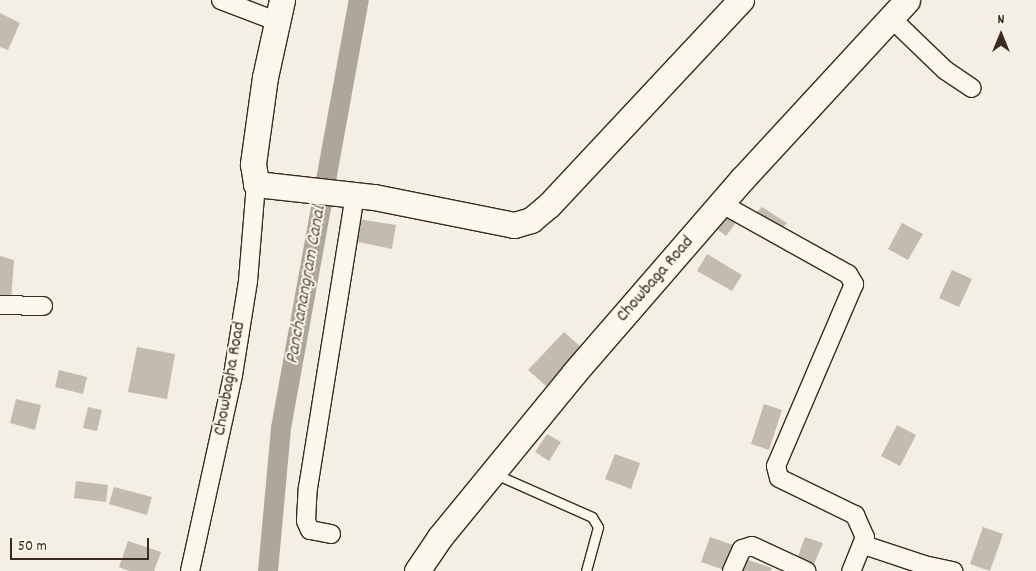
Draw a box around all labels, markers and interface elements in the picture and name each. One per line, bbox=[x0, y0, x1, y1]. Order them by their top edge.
north arrow bbox=[976, 10, 1026, 60]
text: N bbox=[998, 10, 1004, 30]
water label: Panchanangram Canal bbox=[282, 204, 332, 366]
street label: Chowbaga Road bbox=[613, 233, 699, 327]
street label: Chowbagha Road bbox=[210, 320, 252, 438]
scale bar bbox=[12, 528, 151, 560]
text: 50 m bbox=[18, 536, 47, 558]

